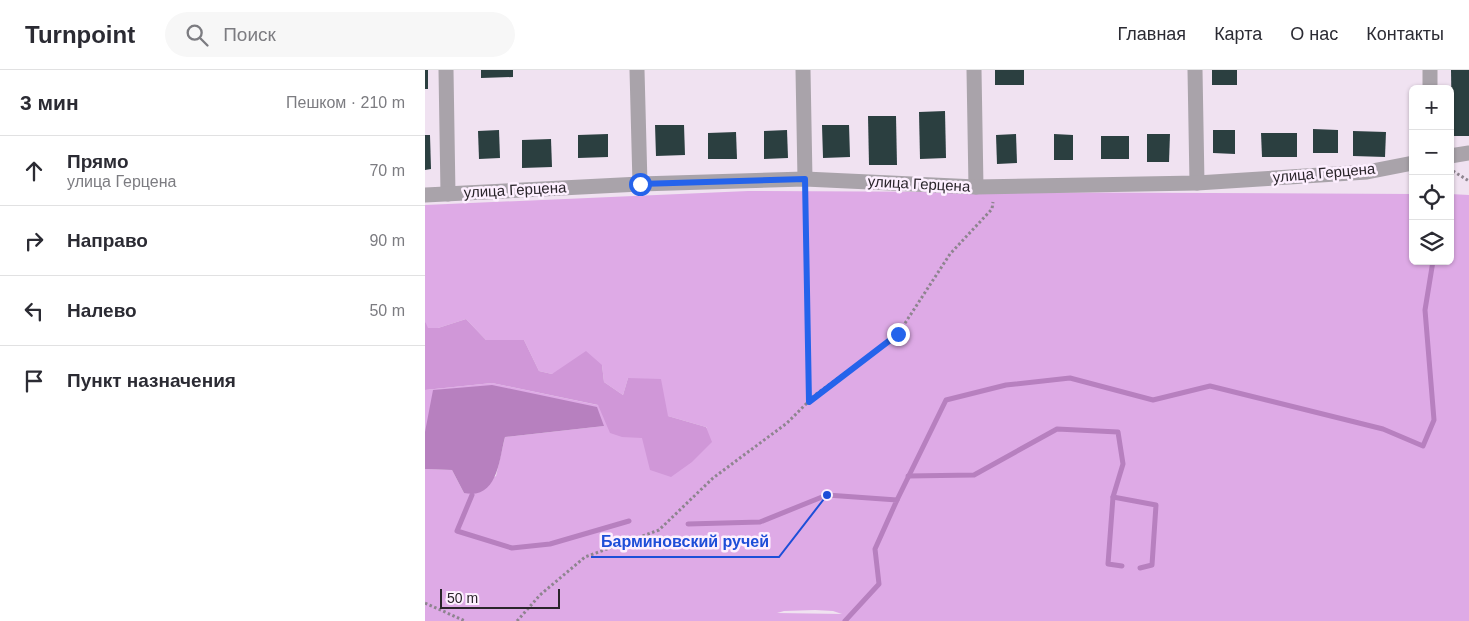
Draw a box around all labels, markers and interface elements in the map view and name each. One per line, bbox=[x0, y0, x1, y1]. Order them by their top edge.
search box bbox=[165, 12, 515, 57]
text: Turnpoint bbox=[25, 21, 135, 48]
icon: search bbox=[183, 21, 211, 49]
text: Поиск bbox=[223, 24, 276, 45]
text: Главная bbox=[1118, 24, 1186, 44]
text: Карта bbox=[1214, 24, 1262, 44]
text: О нас bbox=[1290, 24, 1338, 44]
text: Контакты bbox=[1366, 24, 1444, 44]
map controls bbox=[1409, 85, 1454, 265]
button: + bbox=[1409, 85, 1454, 130]
text: 3 мин bbox=[20, 91, 79, 114]
text: Пешком · 210 m bbox=[286, 94, 405, 111]
button: − bbox=[1409, 130, 1454, 175]
text: Прямо bbox=[67, 151, 129, 172]
icon: ahead bbox=[20, 157, 48, 185]
street label: улица Герцена bbox=[1272, 160, 1376, 185]
text: 70 m bbox=[369, 162, 405, 179]
street label: улица Герцена bbox=[867, 172, 971, 195]
text: улица Герцена bbox=[67, 173, 176, 190]
route start bbox=[629, 173, 652, 196]
button: locate bbox=[1409, 175, 1454, 220]
street label: улица Герцена bbox=[463, 178, 567, 201]
button: layers bbox=[1409, 220, 1454, 265]
icon: right bbox=[20, 227, 48, 255]
text: Направо bbox=[67, 230, 148, 251]
text: 90 m bbox=[369, 232, 405, 249]
icon: left bbox=[20, 297, 48, 325]
text: Налево bbox=[67, 300, 137, 321]
text: 50 m bbox=[369, 302, 405, 319]
route end bbox=[887, 323, 910, 346]
icon: arrive bbox=[20, 367, 48, 395]
text: Пункт назначения bbox=[67, 370, 236, 391]
callout: Барминовский ручей bbox=[591, 526, 779, 557]
text: Барминовский ручей bbox=[601, 533, 769, 550]
scale bar bbox=[440, 586, 560, 609]
text: 50 m bbox=[447, 590, 478, 606]

